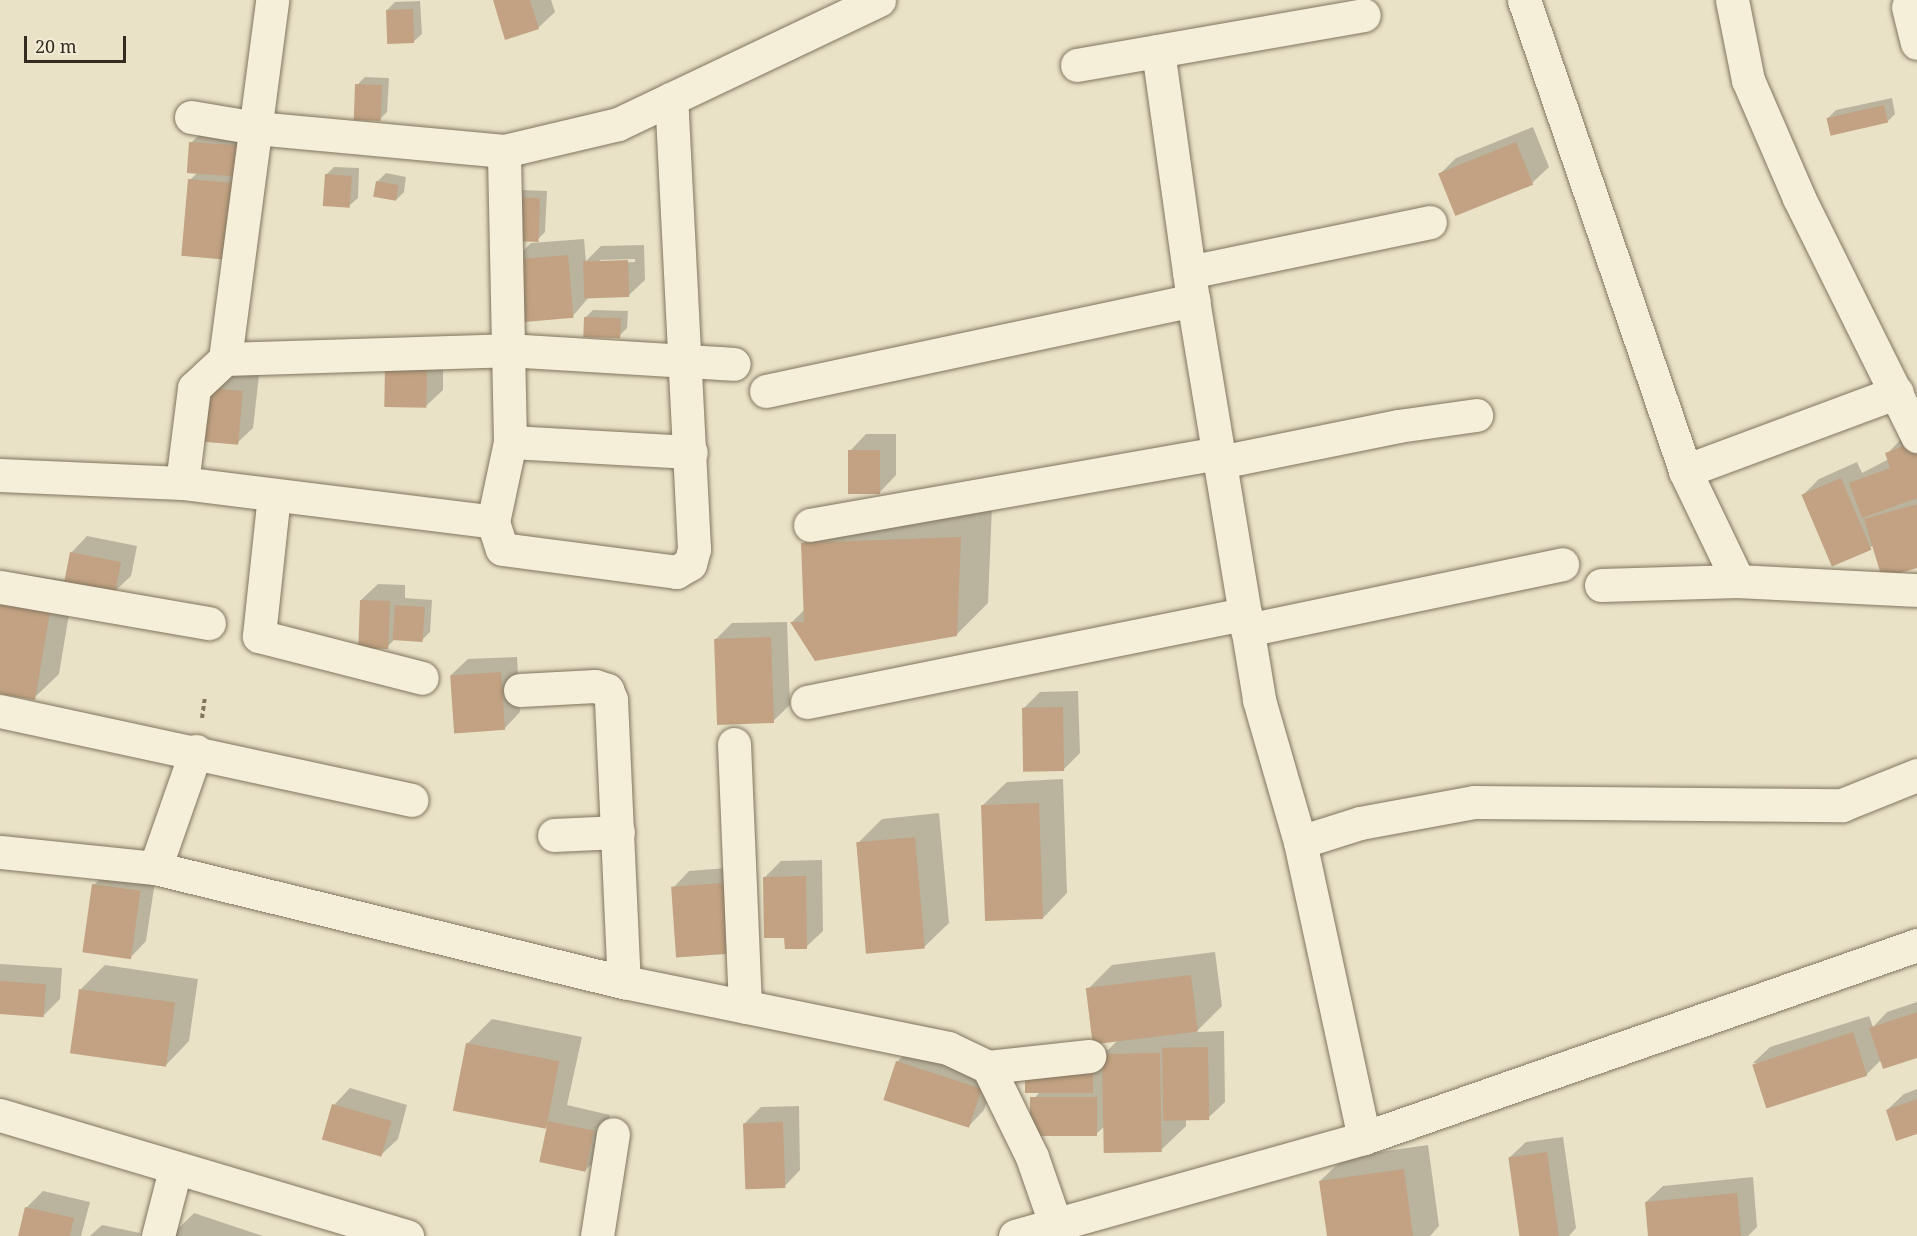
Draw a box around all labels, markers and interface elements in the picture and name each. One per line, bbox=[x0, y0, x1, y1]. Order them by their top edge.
scale bar bbox=[27, 24, 129, 62]
text: 20 m bbox=[35, 34, 77, 58]

